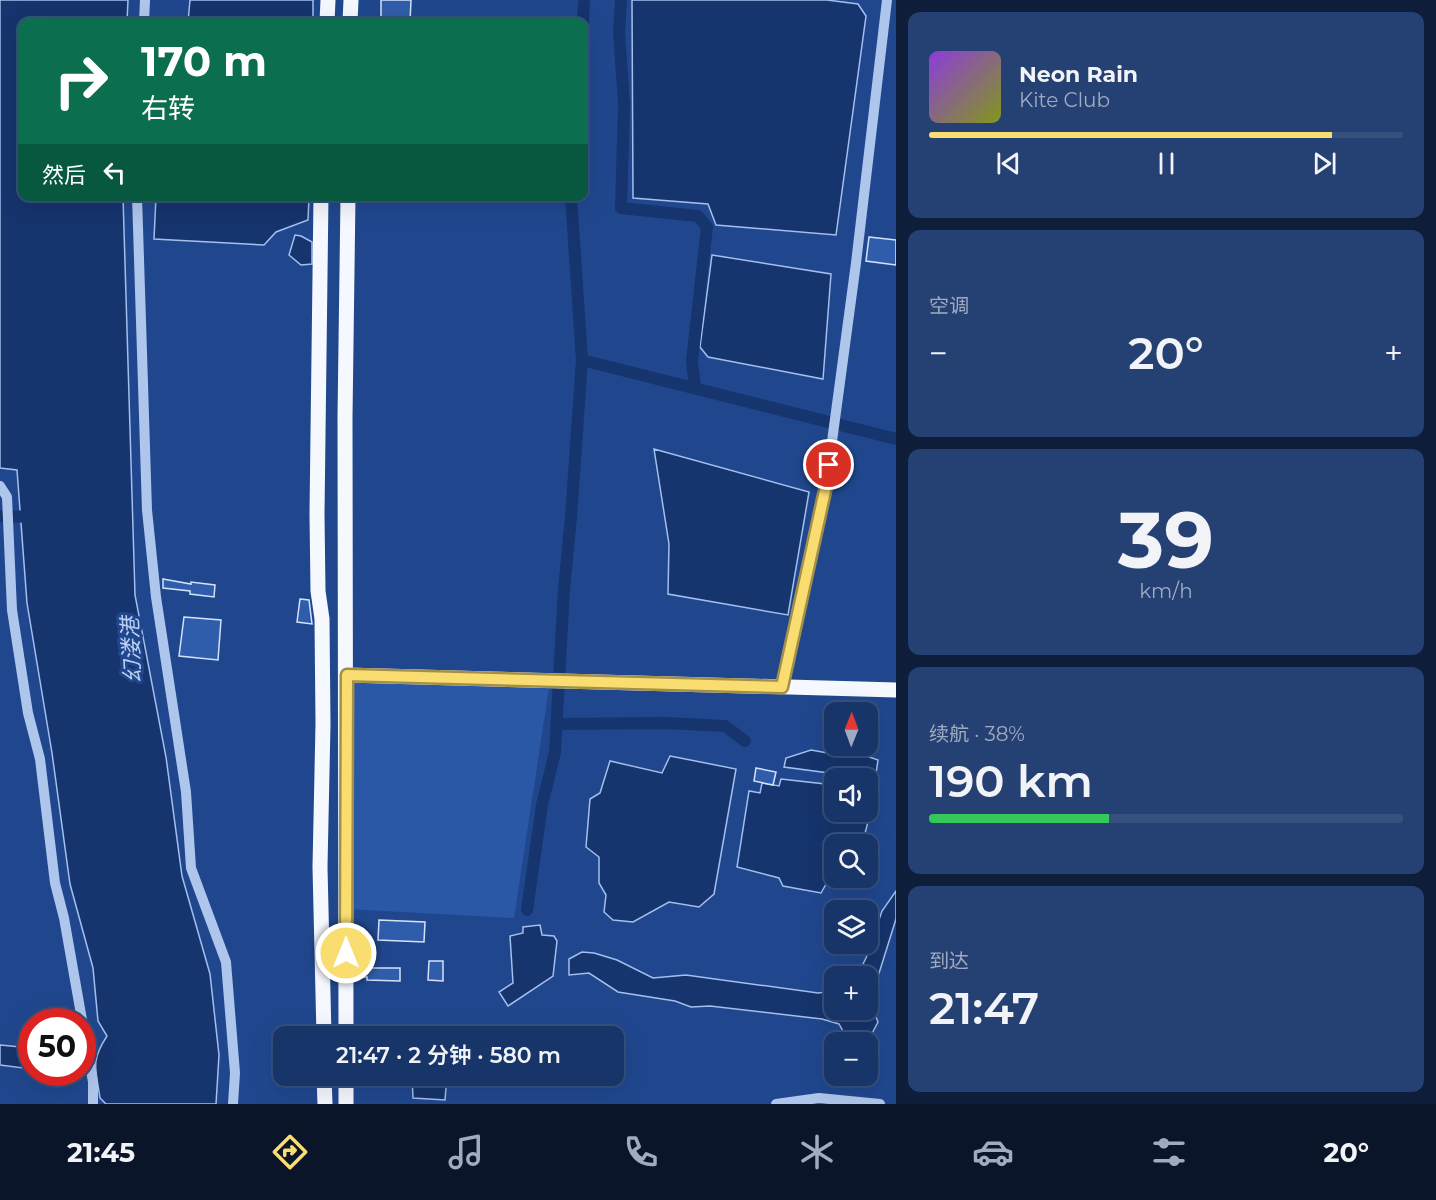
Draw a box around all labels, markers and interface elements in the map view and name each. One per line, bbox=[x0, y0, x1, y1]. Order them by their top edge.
text: 170 m bbox=[141, 35, 267, 87]
icon: right bbox=[42, 42, 120, 120]
text: Neon Rain bbox=[1019, 61, 1138, 88]
text: Kite Club bbox=[1019, 88, 1110, 112]
text: 右转 bbox=[141, 92, 195, 125]
icon: previous bbox=[992, 147, 1025, 180]
icon: pause bbox=[1150, 147, 1183, 180]
icon: next bbox=[1308, 147, 1341, 180]
icon: left bbox=[98, 156, 131, 189]
text: 然后 bbox=[42, 162, 86, 189]
text: 空调 bbox=[929, 294, 969, 318]
text: 20° bbox=[1128, 325, 1204, 380]
text: − bbox=[929, 333, 948, 373]
text: + bbox=[1384, 333, 1403, 373]
pin bbox=[803, 439, 854, 490]
icon: arrive bbox=[812, 448, 845, 481]
text: 39 bbox=[1118, 492, 1214, 588]
text: km/h bbox=[1139, 579, 1193, 603]
water label: 幻溇港 bbox=[116, 613, 147, 684]
north arrow bbox=[824, 702, 878, 756]
map controls bbox=[824, 702, 878, 1086]
text: 续航 · 38% bbox=[929, 722, 1025, 746]
text: 190 km bbox=[929, 753, 1093, 808]
button: sound bbox=[824, 768, 878, 822]
button: search bbox=[824, 834, 878, 888]
button: layers bbox=[824, 900, 878, 954]
position arrow bbox=[314, 921, 378, 985]
text: 到达 bbox=[929, 949, 969, 973]
button: + bbox=[824, 966, 878, 1020]
text: 21:47 bbox=[929, 980, 1039, 1035]
speed limit sign: 50 bbox=[18, 1008, 96, 1086]
button: − bbox=[824, 1032, 878, 1086]
text: 21:47 · 2 分钟 · 580 m bbox=[336, 1042, 561, 1069]
icon: directions bbox=[269, 1131, 311, 1173]
icon: music bbox=[445, 1131, 487, 1173]
icon: phone bbox=[620, 1131, 662, 1173]
icon: climate bbox=[796, 1131, 838, 1173]
icon: car bbox=[972, 1131, 1014, 1173]
icon: filters bbox=[1148, 1131, 1190, 1173]
text: 21:45 bbox=[67, 1136, 135, 1169]
text: 20° bbox=[1324, 1136, 1369, 1169]

